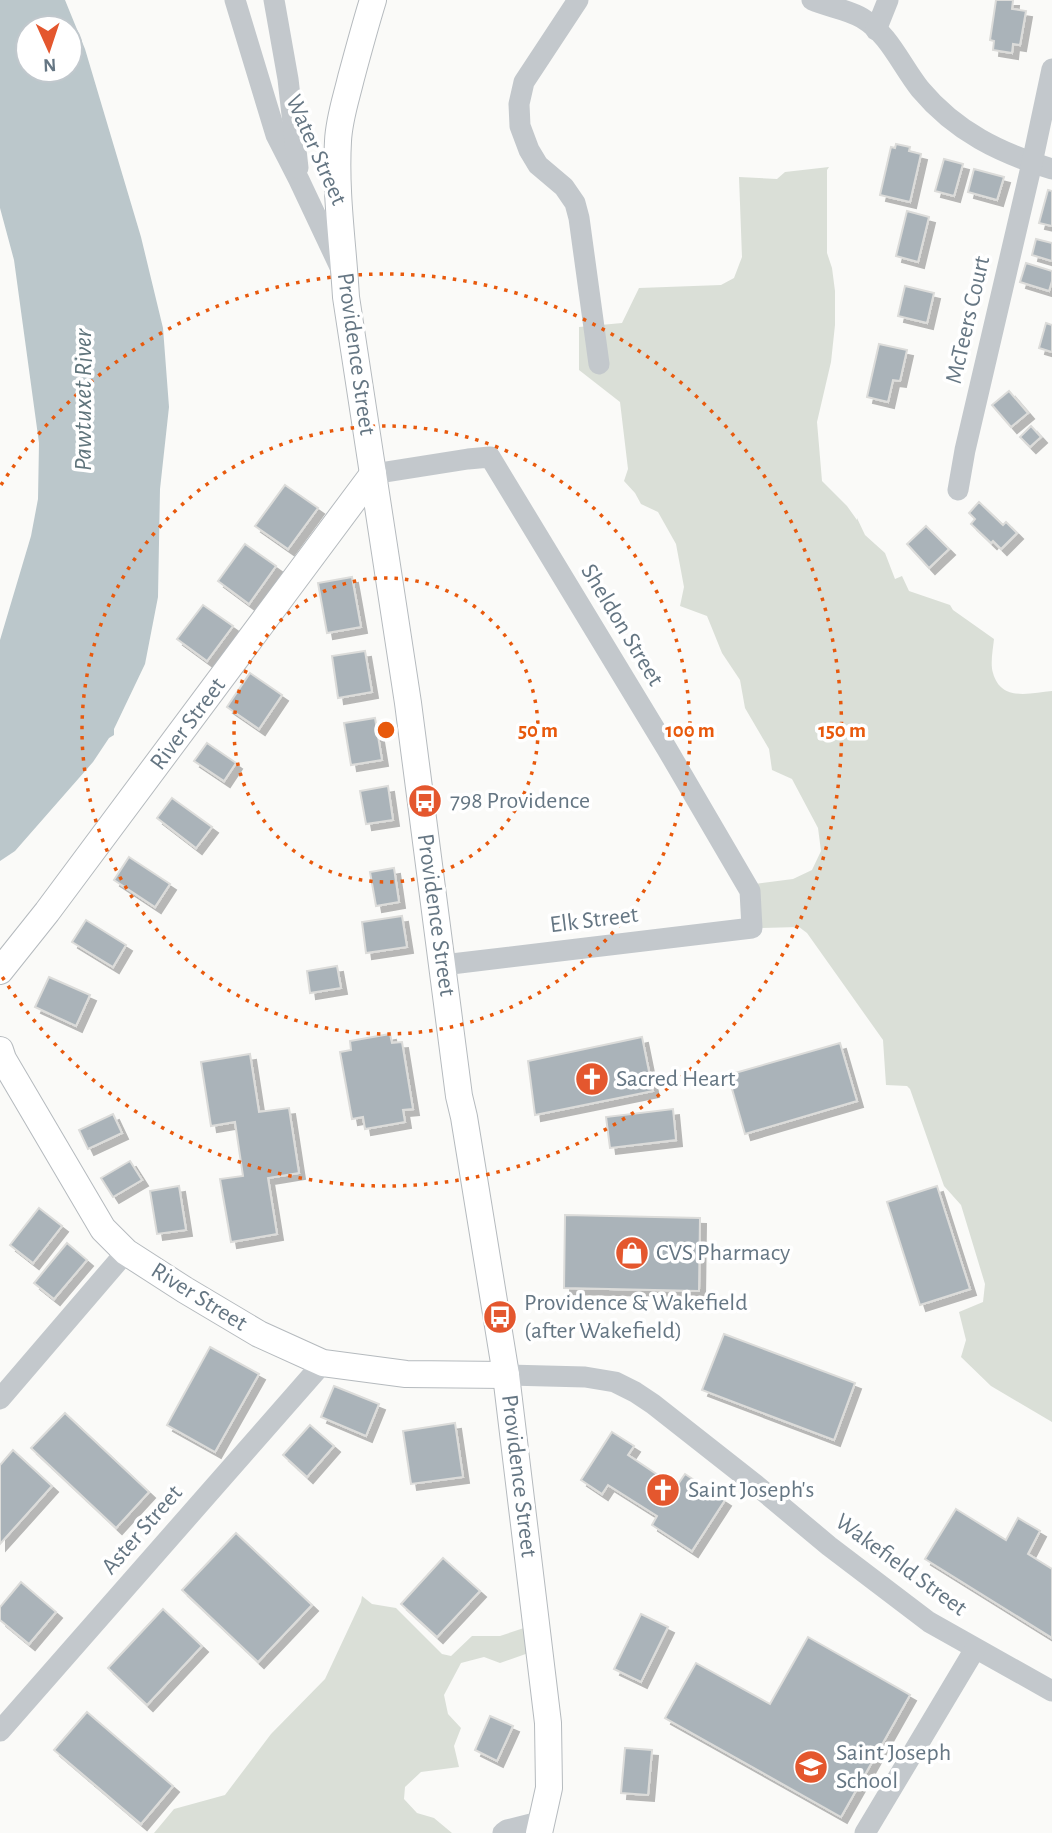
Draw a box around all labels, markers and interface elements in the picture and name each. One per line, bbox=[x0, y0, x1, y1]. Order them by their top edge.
north arrow bbox=[14, 14, 84, 84]
text: N bbox=[43, 55, 57, 74]
street label: Water Street bbox=[281, 91, 351, 209]
street label: McTeers Court bbox=[942, 253, 994, 386]
street label: Providence Street bbox=[333, 271, 379, 437]
water label: Pawtuxet River bbox=[70, 327, 96, 471]
street label: Sheldon Street bbox=[576, 560, 668, 690]
street label: River Street bbox=[146, 673, 230, 774]
centre of rings bbox=[374, 718, 398, 742]
text: 50 m bbox=[518, 720, 558, 741]
text: 100 m bbox=[665, 720, 715, 741]
text: 150 m bbox=[818, 720, 866, 741]
bus stop icon: 798 Providence bbox=[406, 782, 444, 820]
place label: 798 Providence bbox=[450, 789, 590, 813]
street label: Providence Street bbox=[413, 832, 459, 998]
street label: Elk Street bbox=[548, 903, 640, 937]
church icon: Sacred Heart bbox=[573, 1060, 611, 1098]
place label: Sacred Heart bbox=[616, 1067, 736, 1091]
shop icon: CVS Pharmacy bbox=[613, 1234, 651, 1272]
place label: CVS Pharmacy bbox=[656, 1241, 790, 1265]
street label: River Street bbox=[147, 1258, 252, 1336]
place label: Providence & Wakefield (after Wakefield) bbox=[524, 1291, 748, 1343]
bus stop icon: Providence & Wakefield (after Wakefield) bbox=[481, 1298, 519, 1336]
street label: Providence Street bbox=[497, 1393, 541, 1559]
church icon: Saint Joseph's bbox=[644, 1471, 682, 1509]
place label: Saint Joseph's bbox=[688, 1478, 814, 1502]
street label: Aster Street bbox=[97, 1481, 187, 1579]
street label: Wakefield Street bbox=[831, 1509, 971, 1621]
place label: Saint Joseph School bbox=[836, 1741, 951, 1793]
school or university icon: Saint Joseph School bbox=[792, 1748, 830, 1786]

